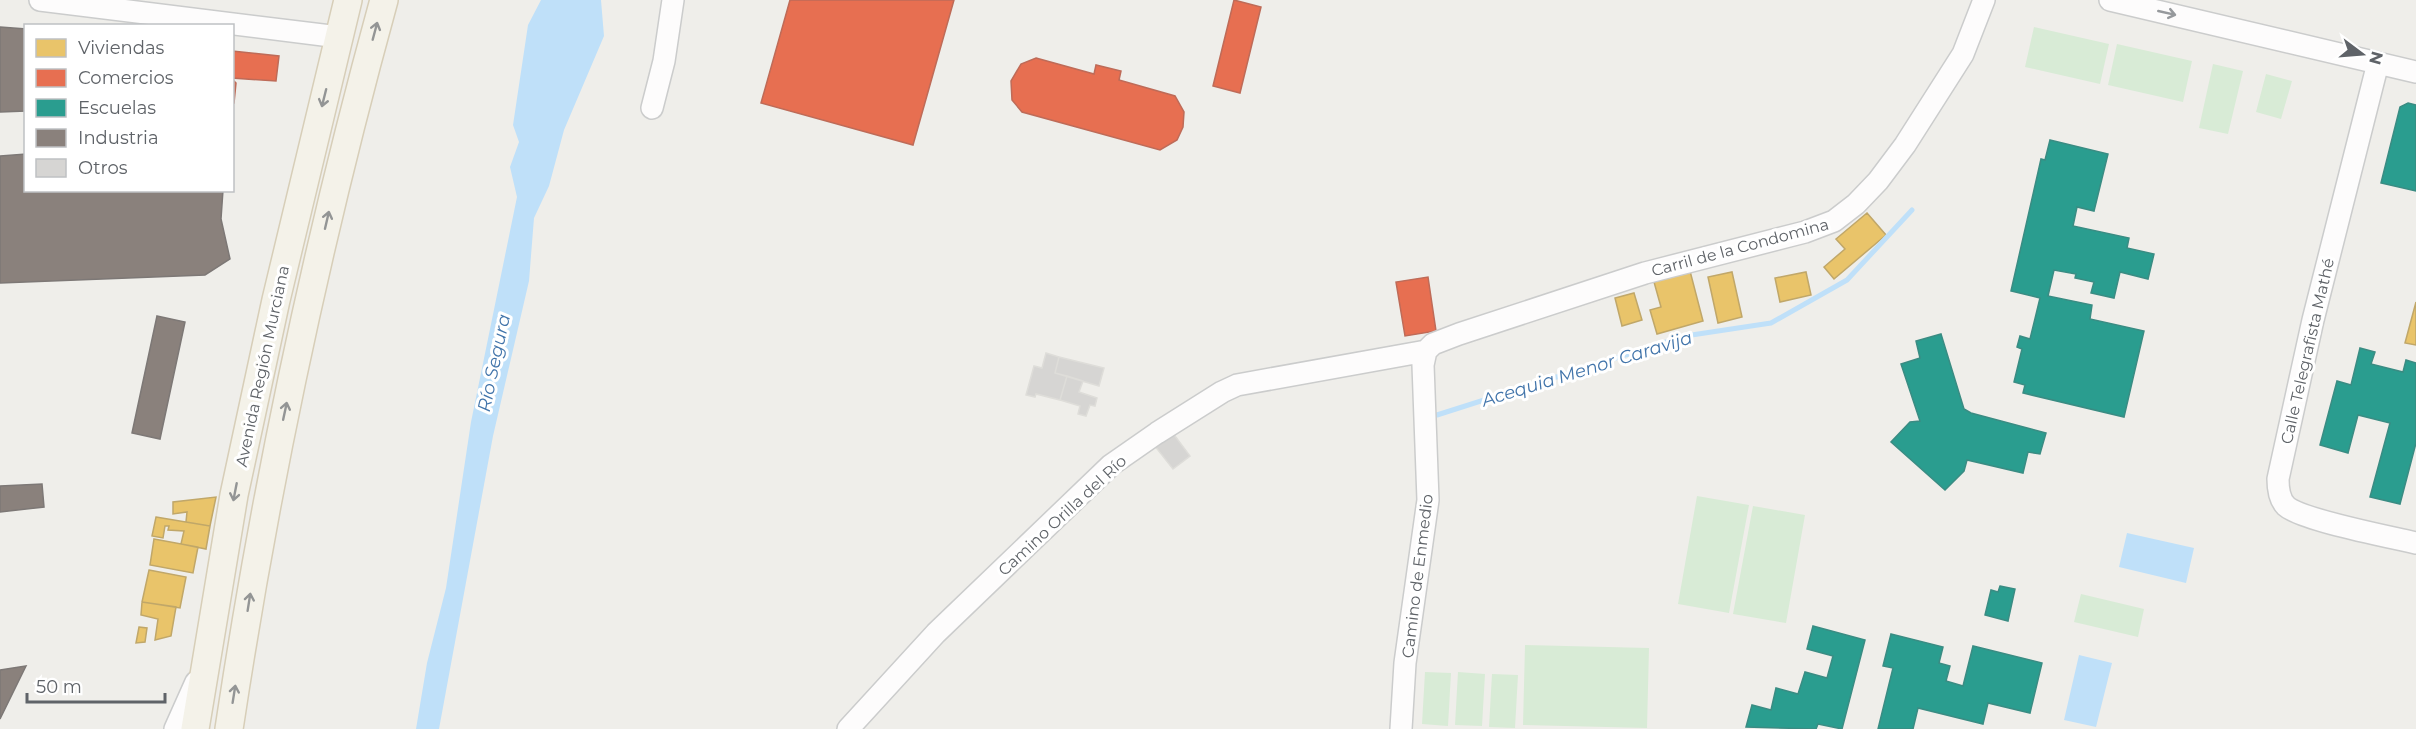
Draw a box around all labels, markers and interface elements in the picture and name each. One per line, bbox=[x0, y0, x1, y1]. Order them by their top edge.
one-way arrow bbox=[2157, 8, 2176, 20]
one-way arrow bbox=[370, 22, 381, 41]
legend bbox=[24, 24, 234, 192]
north arrow bbox=[2332, 24, 2392, 84]
text: Viviendas bbox=[78, 37, 165, 59]
text: N bbox=[2365, 49, 2387, 67]
text: Comercios bbox=[78, 67, 174, 89]
one-way arrow bbox=[318, 88, 330, 107]
text: Escuelas bbox=[78, 97, 156, 119]
text: Industria bbox=[78, 127, 159, 149]
text: Otros bbox=[78, 157, 128, 179]
one-way arrow bbox=[322, 211, 334, 230]
street label: Carril de la Condomina bbox=[1649, 215, 1831, 280]
street label: Calle Telegrafista Mathé bbox=[2277, 256, 2338, 446]
street label: Avenida Región Murciana bbox=[232, 264, 293, 469]
water label: Río Segura bbox=[473, 312, 515, 414]
water label: Acequia Menor Caravija bbox=[1478, 326, 1695, 412]
one-way arrow bbox=[280, 401, 292, 420]
street label: Camino Orilla del Río bbox=[994, 451, 1130, 580]
one-way arrow bbox=[229, 482, 240, 502]
street label: Camino de Enmedio bbox=[1398, 493, 1437, 659]
one-way arrow bbox=[244, 593, 255, 613]
scale bar bbox=[27, 666, 165, 704]
text: 50 m bbox=[36, 676, 82, 698]
one-way arrow bbox=[229, 685, 240, 705]

